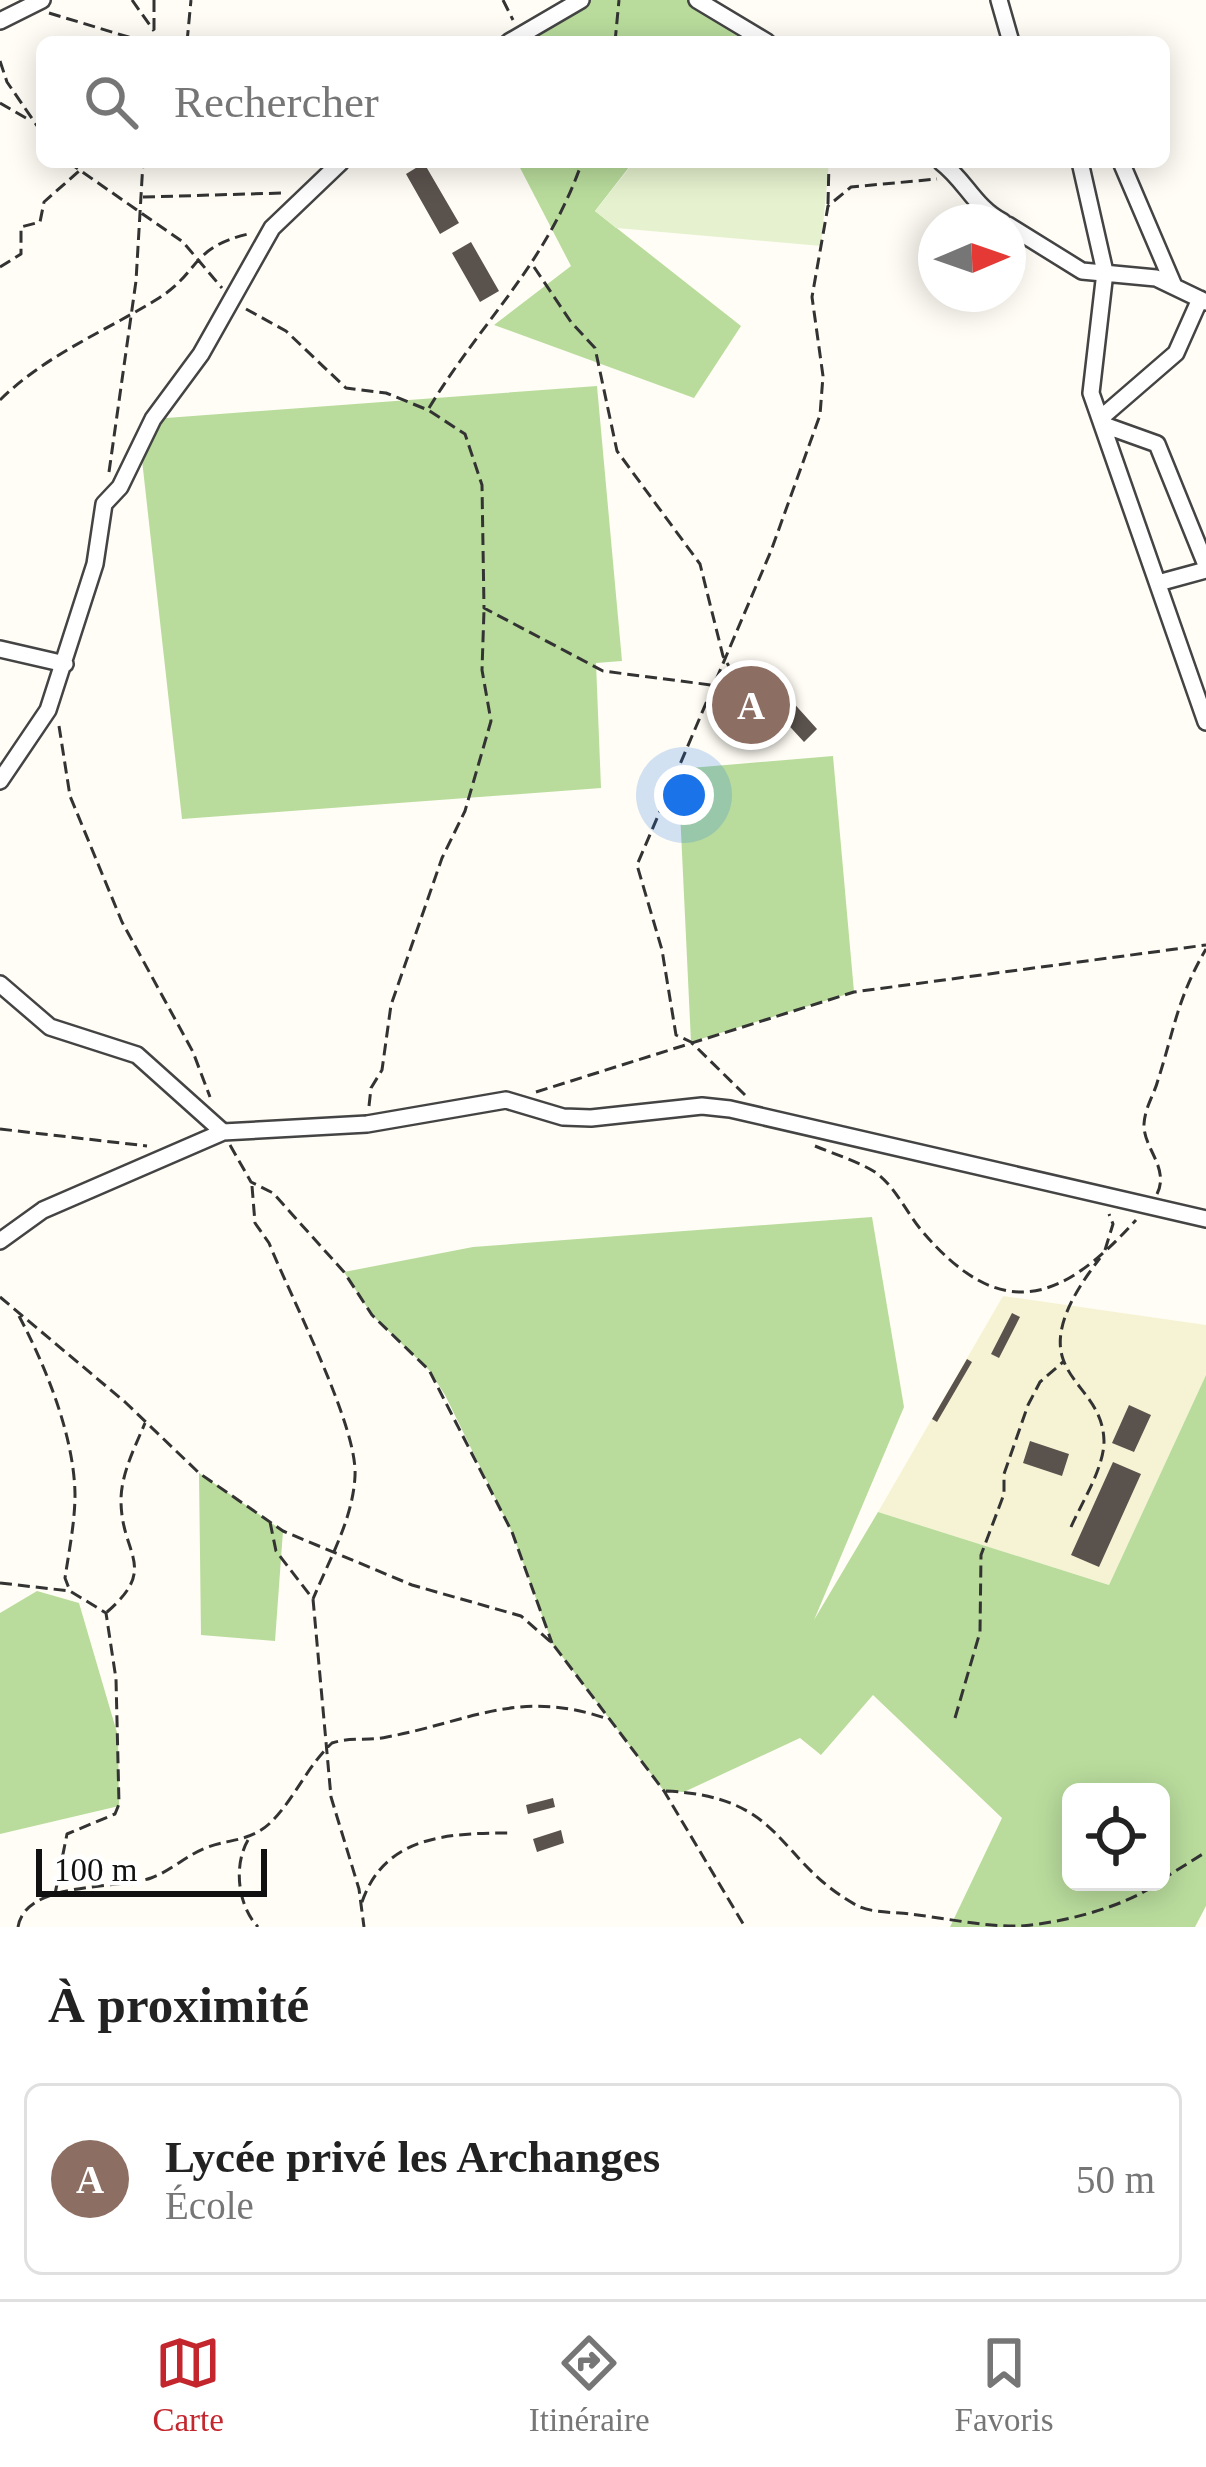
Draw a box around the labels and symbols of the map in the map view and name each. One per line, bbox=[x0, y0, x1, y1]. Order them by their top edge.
north arrow bbox=[918, 204, 1026, 312]
pin: A bbox=[712, 660, 790, 750]
your location bbox=[654, 765, 714, 825]
scale bar bbox=[36, 1843, 267, 1896]

